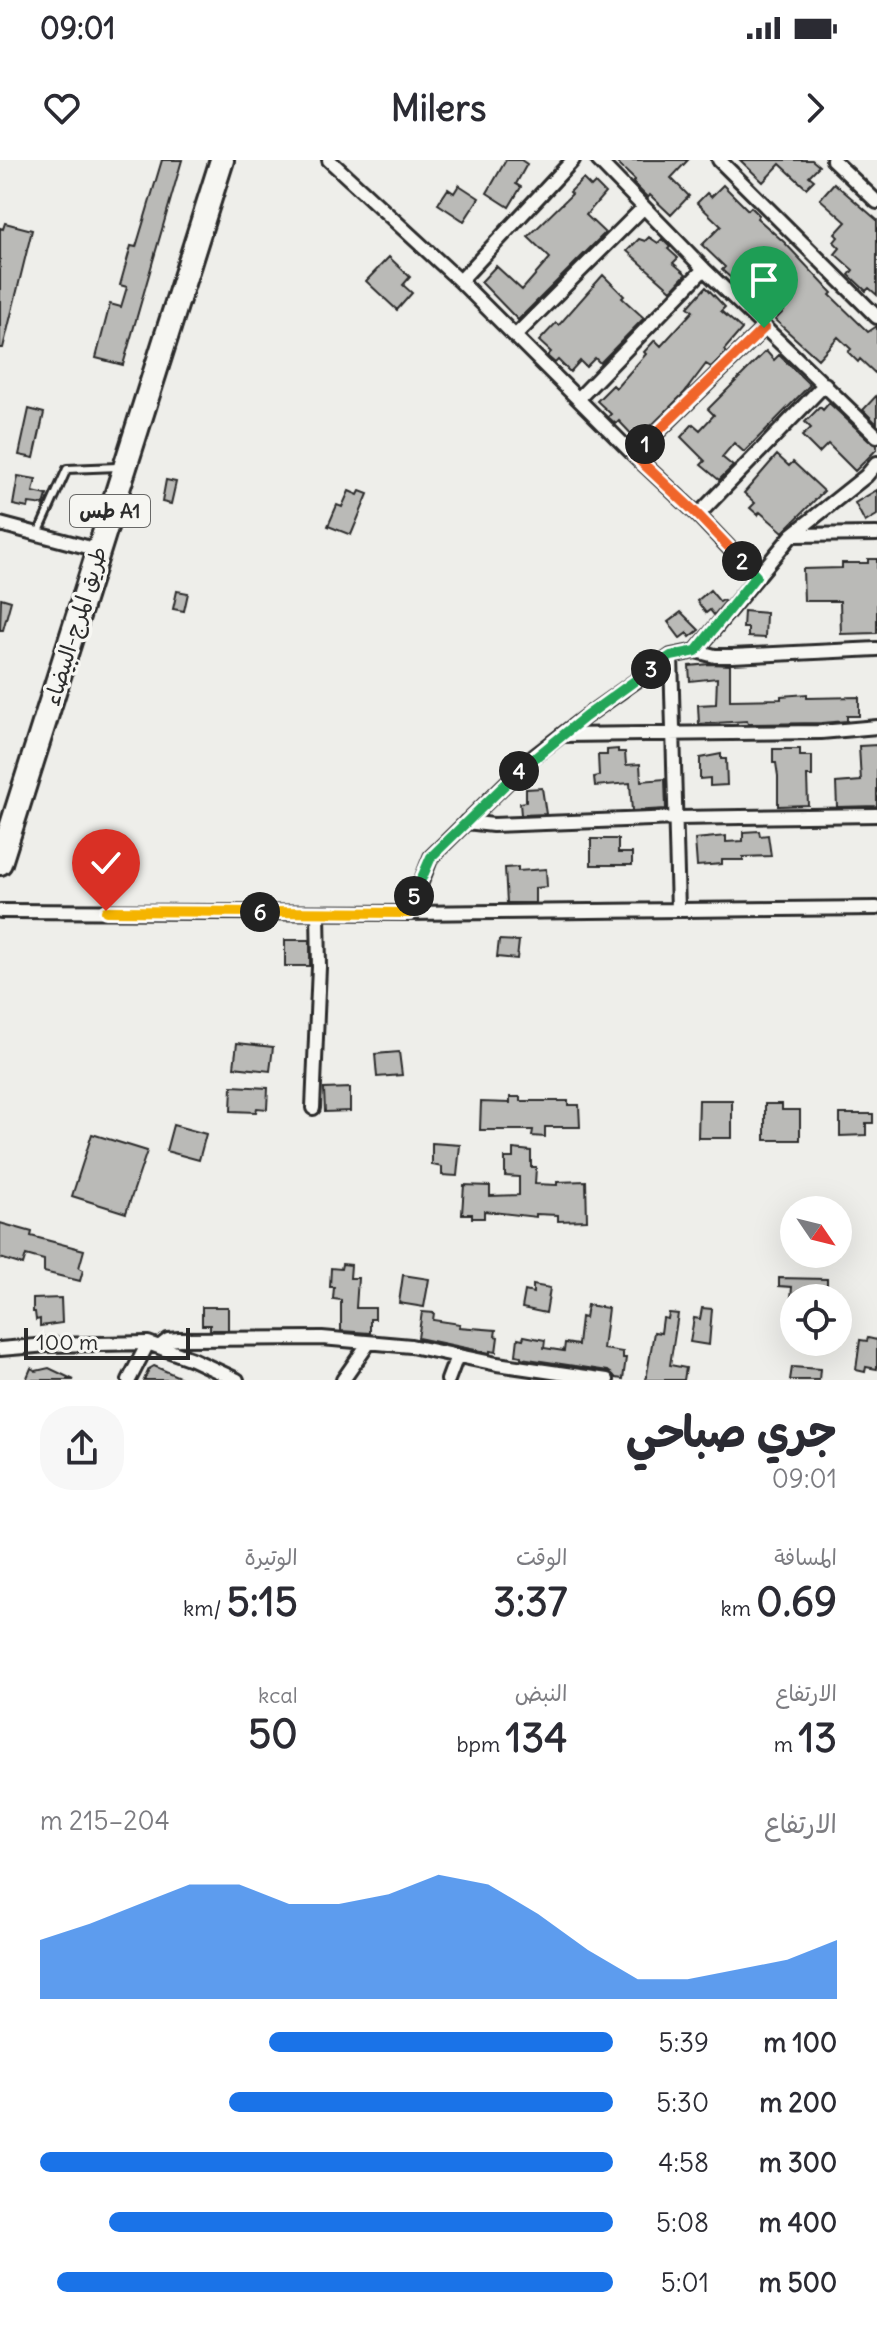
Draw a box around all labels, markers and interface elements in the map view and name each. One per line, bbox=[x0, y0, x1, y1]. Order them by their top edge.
text: 09:01 bbox=[40, 9, 115, 47]
icon: heart bbox=[40, 86, 84, 130]
text: Milers bbox=[391, 86, 486, 131]
icon: forward bbox=[793, 86, 837, 130]
pin bbox=[730, 246, 798, 328]
icon: arrive bbox=[742, 258, 786, 302]
pin: 1 bbox=[625, 424, 665, 464]
text: 1 bbox=[641, 430, 649, 458]
road number: طس A1 bbox=[70, 495, 150, 527]
pin: 2 bbox=[722, 541, 762, 581]
street label: طريق المرج-البيضاء bbox=[37, 543, 113, 709]
text: 2 bbox=[736, 547, 748, 575]
pin: 3 bbox=[631, 649, 671, 689]
text: 3 bbox=[645, 655, 657, 683]
pin: 4 bbox=[499, 751, 539, 791]
text: 4 bbox=[513, 757, 525, 785]
pin bbox=[72, 829, 140, 911]
icon: check bbox=[84, 841, 128, 885]
pin: 5 bbox=[394, 876, 434, 916]
text: 5 bbox=[408, 882, 420, 910]
pin: 6 bbox=[240, 892, 280, 932]
text: 6 bbox=[254, 898, 266, 926]
north arrow bbox=[780, 1196, 852, 1268]
map controls bbox=[780, 1196, 852, 1356]
button: locate bbox=[780, 1284, 852, 1356]
scale bar bbox=[24, 1324, 190, 1360]
text: 100 m bbox=[36, 1328, 98, 1356]
text: جري صباحي bbox=[626, 1404, 837, 1459]
button: share bbox=[40, 1406, 124, 1490]
text: 09:01 bbox=[772, 1462, 837, 1495]
text: الوتيرة bbox=[245, 1543, 298, 1571]
text: الوقت bbox=[516, 1543, 567, 1571]
text: المسافة bbox=[774, 1543, 837, 1571]
text: 5:15 bbox=[227, 1577, 298, 1627]
text: 3:37 bbox=[493, 1577, 567, 1627]
text: 0.69 bbox=[756, 1577, 837, 1627]
text: /km bbox=[183, 1594, 227, 1622]
text: km bbox=[721, 1594, 756, 1622]
text: النبض bbox=[515, 1679, 567, 1707]
text: الارتفاع bbox=[775, 1679, 837, 1707]
text: kcal bbox=[258, 1681, 298, 1709]
text: 50 bbox=[248, 1709, 298, 1759]
text: 134 bbox=[506, 1713, 567, 1763]
text: 13 bbox=[798, 1713, 837, 1763]
text: bpm bbox=[456, 1730, 506, 1758]
text: m bbox=[774, 1730, 798, 1758]
text: 204–215 m bbox=[40, 1804, 170, 1837]
text: الارتفاع bbox=[764, 1807, 837, 1840]
text: 5:39 bbox=[658, 2026, 709, 2059]
text: 100 m bbox=[763, 2026, 837, 2059]
text: 5:30 bbox=[656, 2086, 709, 2119]
text: 200 m bbox=[760, 2086, 837, 2119]
text: 4:58 bbox=[658, 2146, 709, 2179]
text: 300 m bbox=[759, 2146, 837, 2179]
text: 5:08 bbox=[656, 2206, 709, 2239]
text: 400 m bbox=[759, 2206, 837, 2239]
text: 5:01 bbox=[661, 2266, 709, 2299]
text: 500 m bbox=[759, 2266, 837, 2299]

